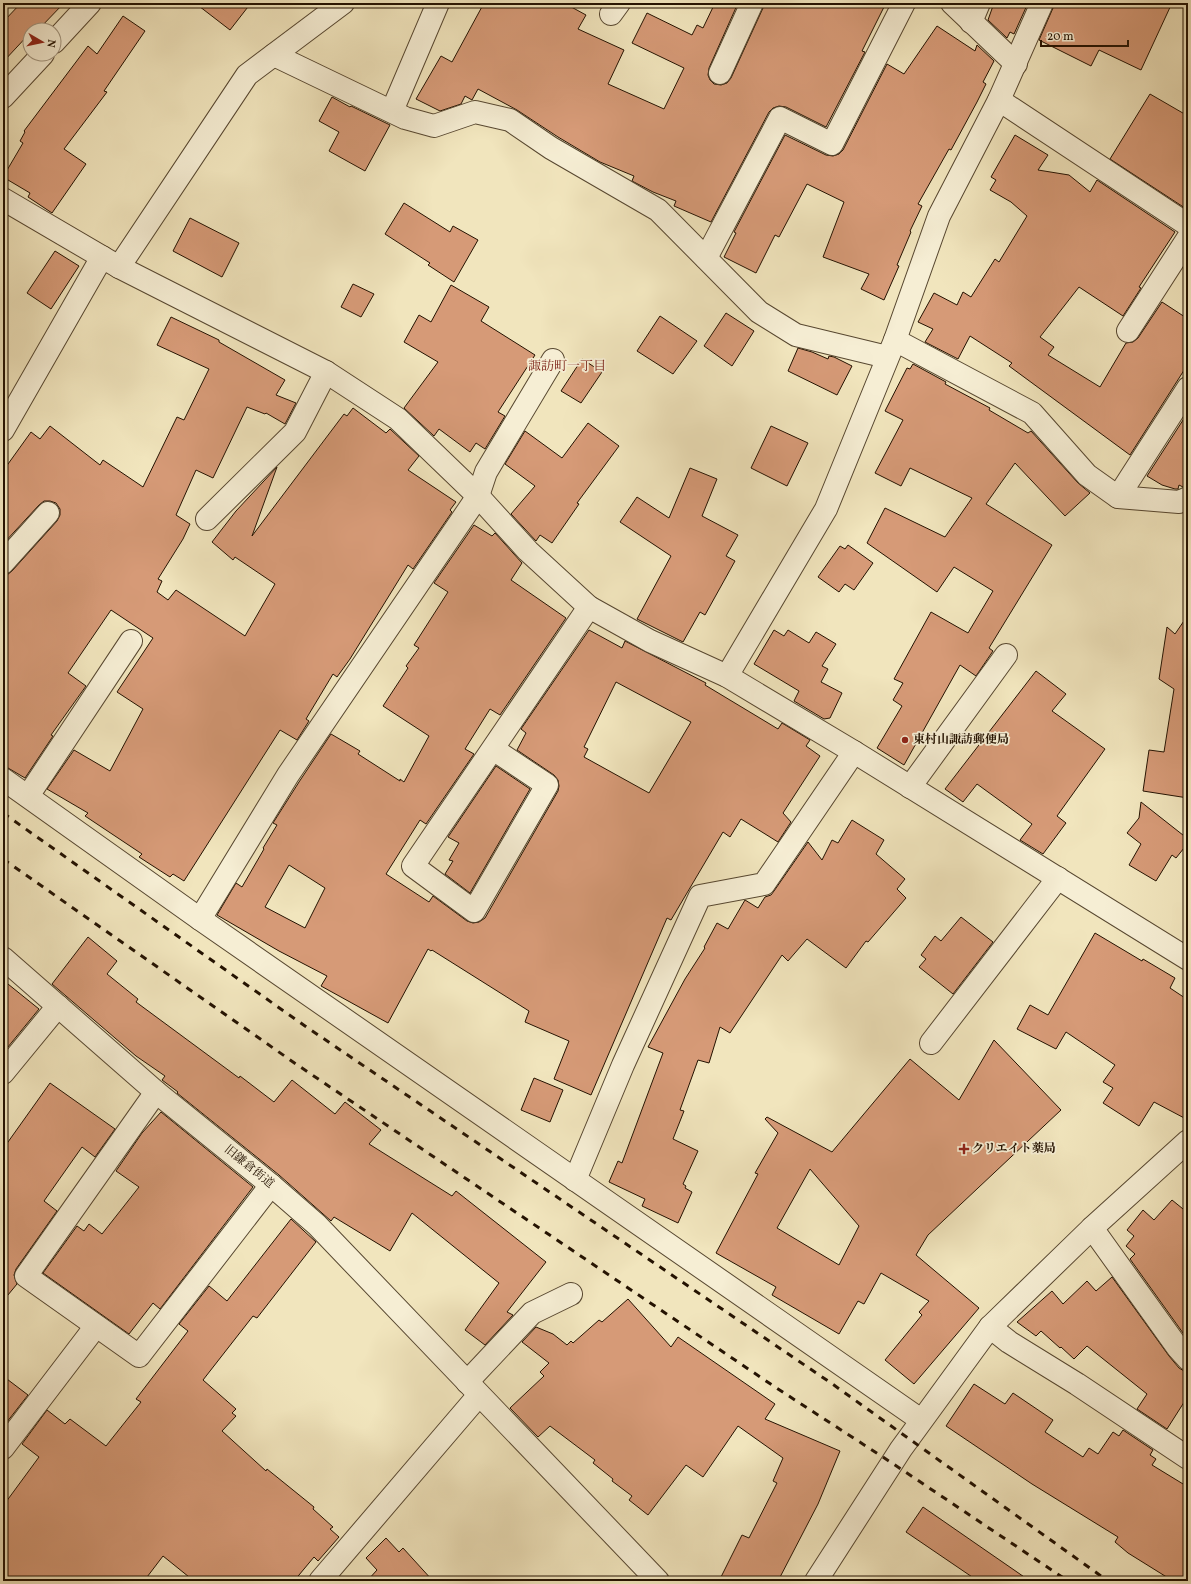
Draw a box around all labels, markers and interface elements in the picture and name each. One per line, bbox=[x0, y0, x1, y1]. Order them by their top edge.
north arrow bbox=[22, 22, 62, 62]
scale bar bbox=[1041, 22, 1128, 48]
text: 20 m bbox=[1047, 29, 1074, 45]
text: N bbox=[42, 38, 58, 48]
district label: 諏訪町一丁目 bbox=[528, 358, 606, 376]
place label: 東村山諏訪郵便局 bbox=[913, 732, 1009, 748]
marker: 東村山諏訪郵便局 bbox=[900, 735, 910, 745]
place label: クリエイト薬局 bbox=[972, 1141, 1056, 1157]
street label: 旧鎌倉街道 bbox=[221, 1142, 277, 1192]
marker: クリエイト薬局 bbox=[959, 1144, 969, 1154]

